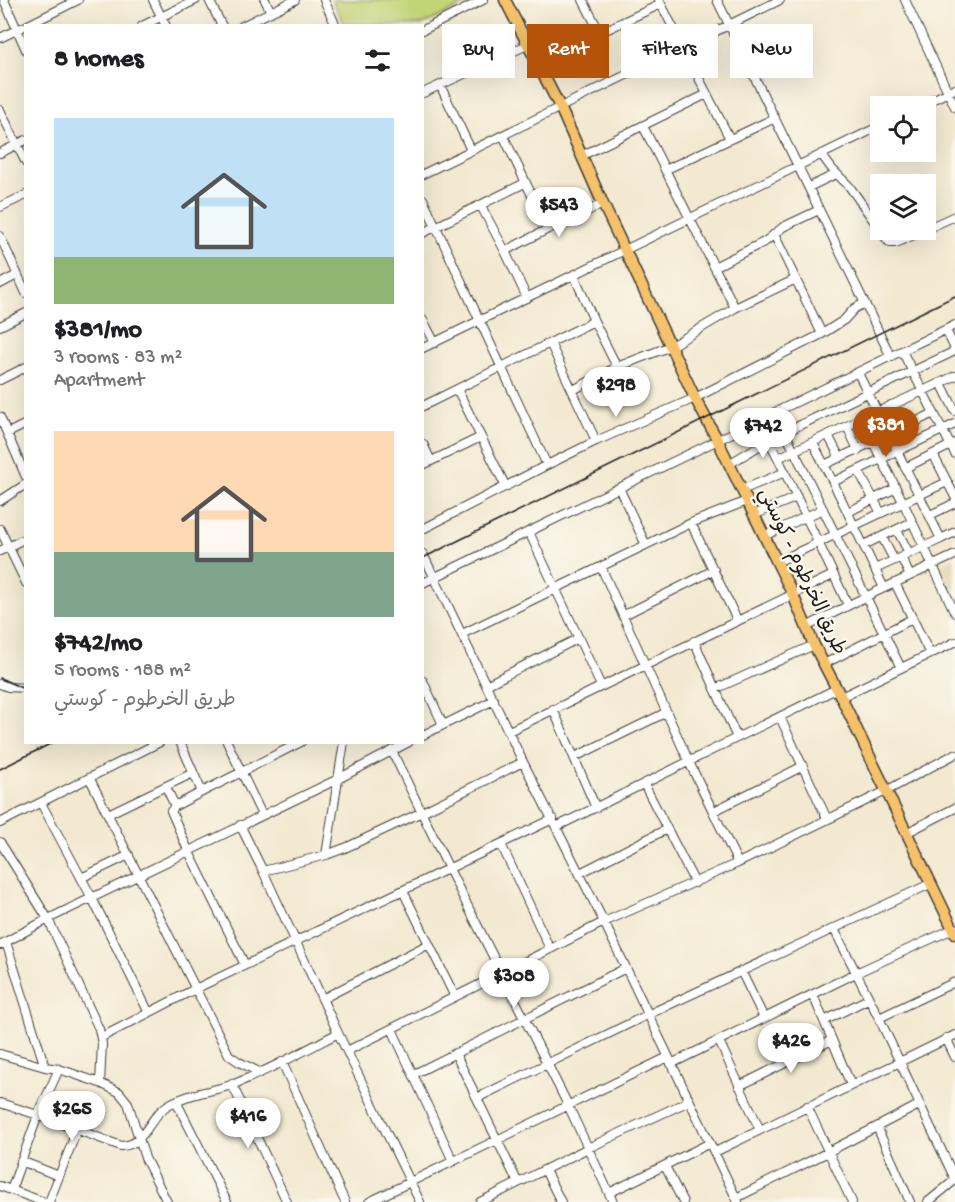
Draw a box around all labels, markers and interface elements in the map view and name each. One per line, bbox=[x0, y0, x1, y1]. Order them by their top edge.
chip: Buy bbox=[442, 24, 515, 78]
chip: Rent bbox=[527, 24, 609, 78]
chip: Filters bbox=[621, 24, 718, 78]
chip: New bbox=[730, 24, 813, 78]
icon: filters bbox=[361, 44, 394, 77]
text: 8 homes bbox=[54, 45, 143, 76]
map controls bbox=[870, 96, 936, 240]
button: locate bbox=[870, 96, 936, 162]
icon: home bbox=[170, 157, 278, 265]
button: layers bbox=[870, 174, 936, 240]
pin: $543 bbox=[523, 187, 595, 238]
text: $543 bbox=[539, 195, 579, 218]
text: $381/mo bbox=[54, 316, 142, 347]
text: 3 rooms · 83 m² bbox=[54, 347, 182, 370]
pin: $298 bbox=[580, 367, 652, 418]
text: Apartment bbox=[54, 370, 144, 393]
text: $298 bbox=[596, 375, 636, 398]
pin: $381 bbox=[850, 407, 922, 458]
pin: $742 bbox=[727, 408, 799, 459]
text: $381 bbox=[867, 415, 905, 438]
text: $742 bbox=[744, 416, 782, 439]
icon: home bbox=[170, 470, 278, 578]
street label: طريق الخرطوم - كوستي bbox=[749, 484, 851, 660]
text: $742/mo bbox=[54, 629, 142, 660]
text: 5 rooms · 188 m² bbox=[54, 660, 191, 683]
text: طريق الخرطوم - كوستي bbox=[54, 690, 236, 713]
pin: $308 bbox=[478, 958, 550, 1009]
text: $308 bbox=[493, 966, 535, 989]
pin: $426 bbox=[755, 1023, 827, 1074]
text: $426 bbox=[772, 1031, 810, 1054]
pin: $265 bbox=[36, 1091, 108, 1142]
pin: $416 bbox=[212, 1098, 284, 1149]
text: $265 bbox=[52, 1099, 92, 1122]
text: $416 bbox=[230, 1106, 266, 1129]

